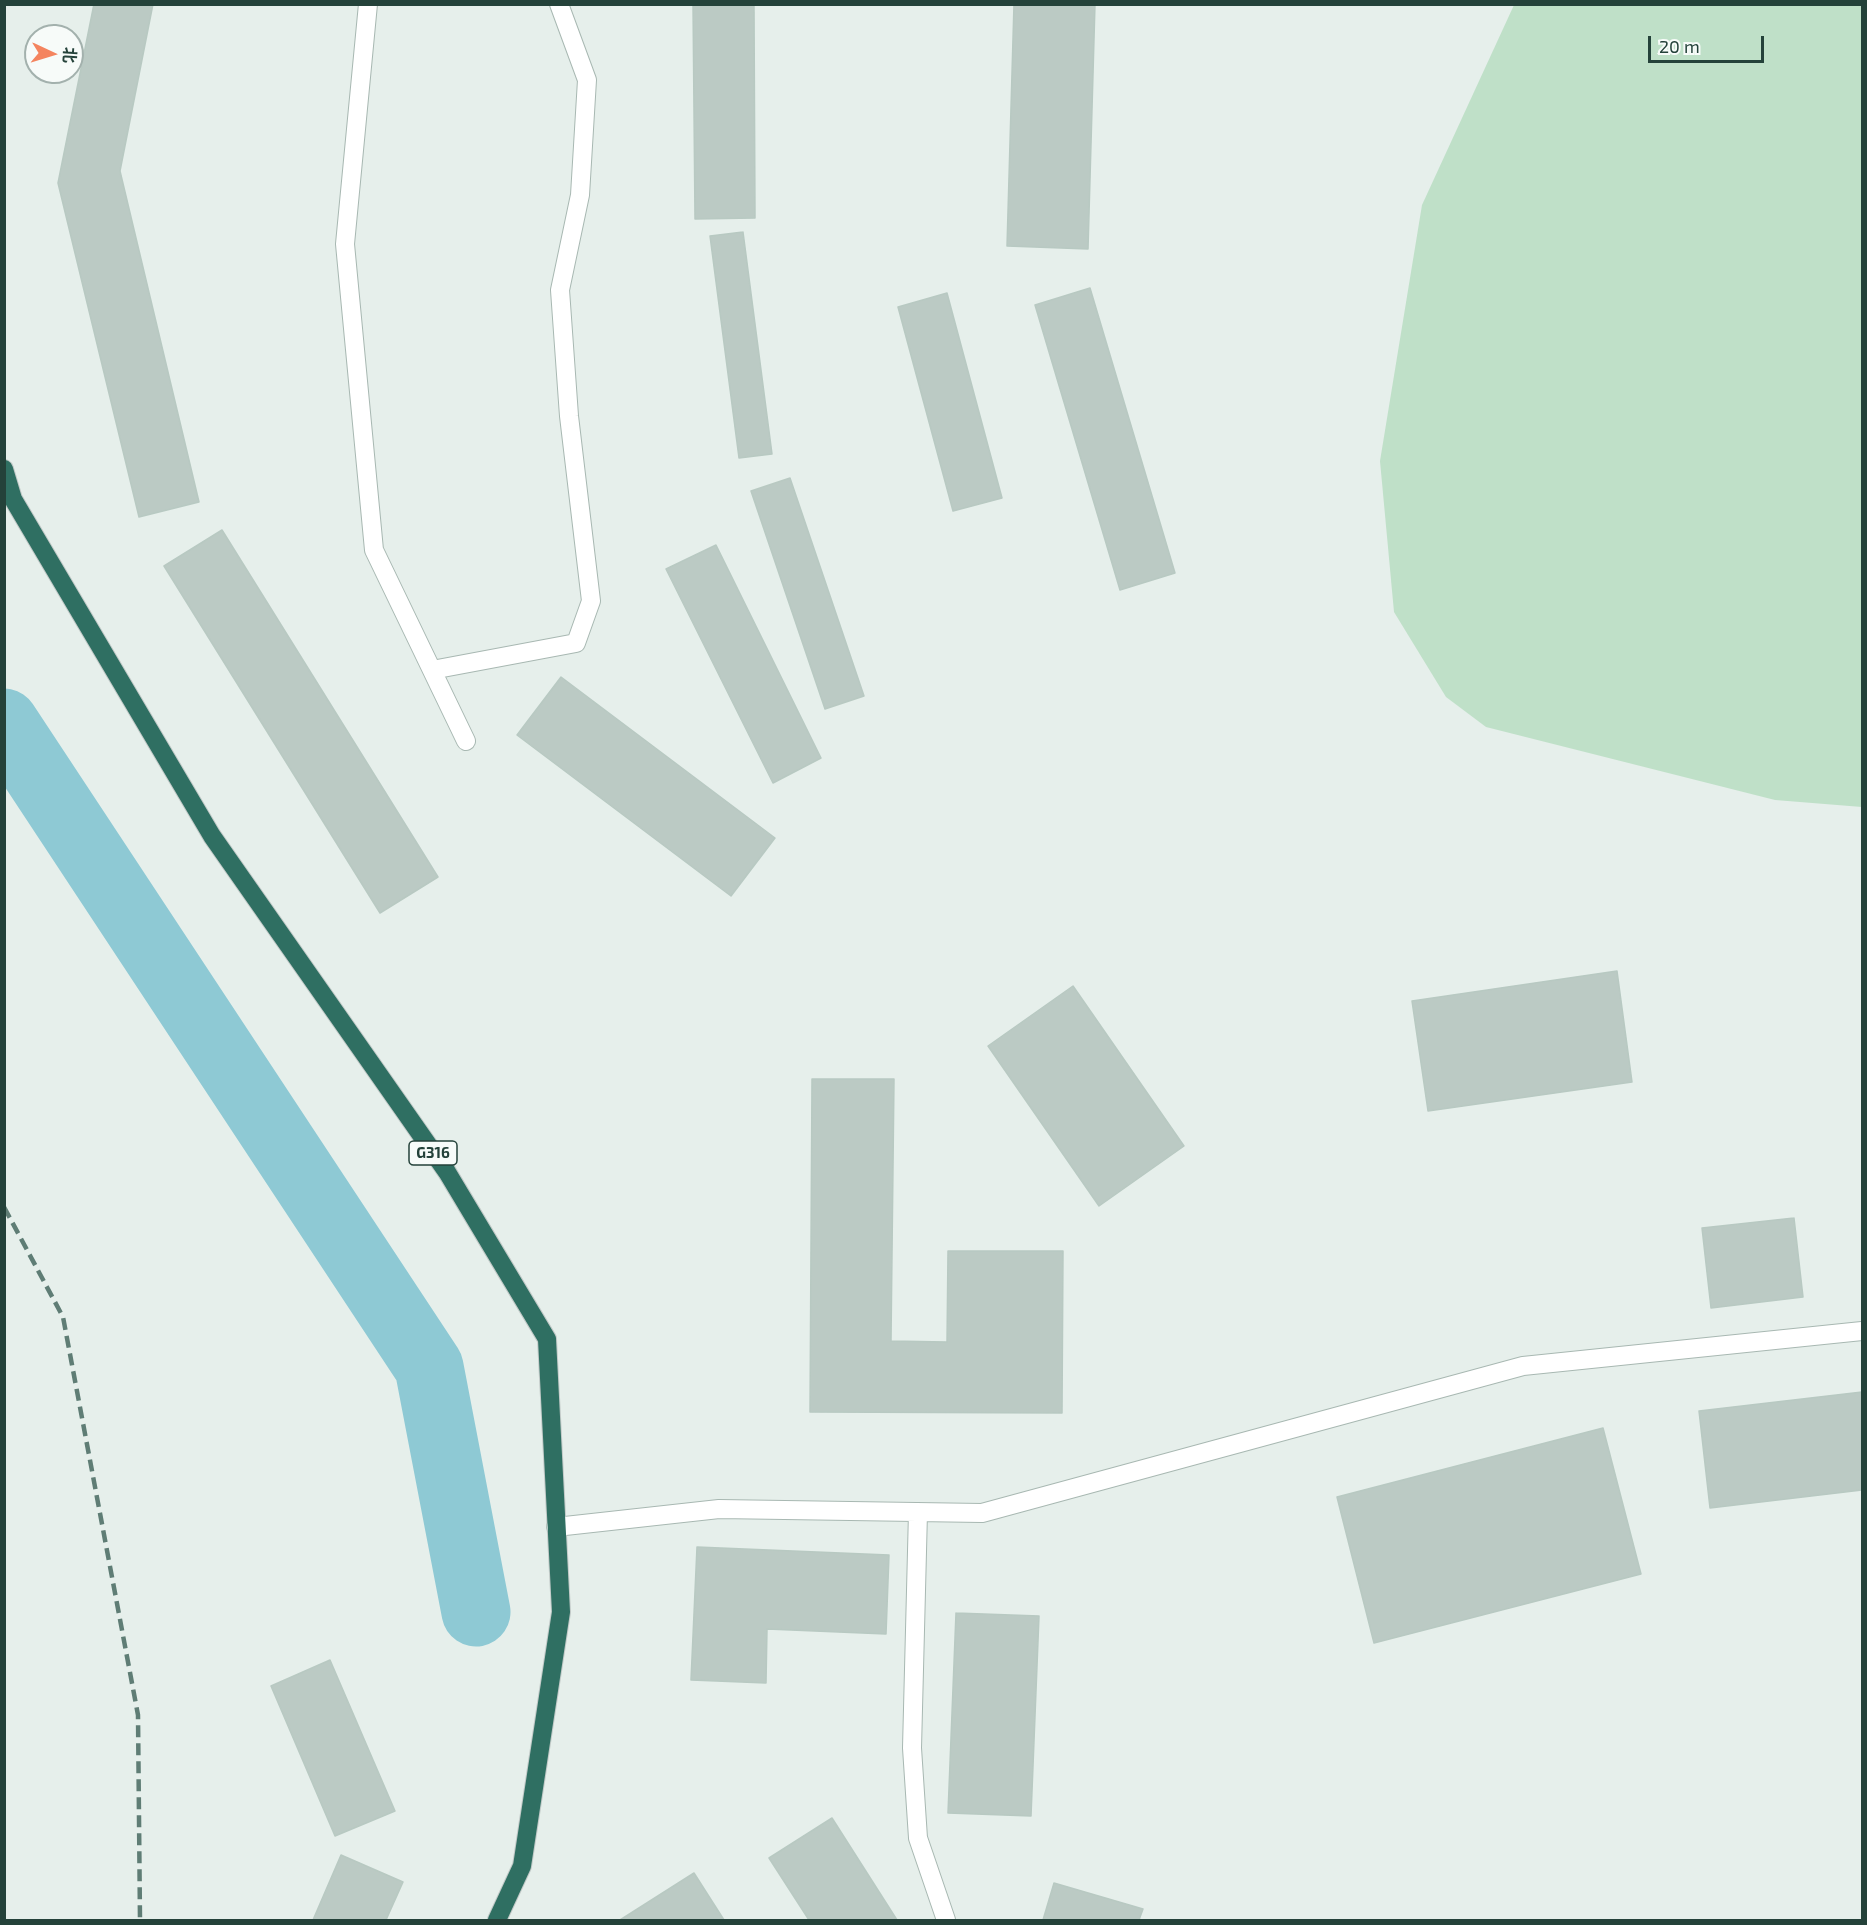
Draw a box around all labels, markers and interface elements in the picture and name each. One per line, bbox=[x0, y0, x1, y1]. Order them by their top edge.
north arrow bbox=[24, 24, 84, 84]
scale bar bbox=[1651, 24, 1766, 62]
text: 20 m bbox=[1659, 35, 1700, 57]
text: 北 bbox=[60, 46, 80, 64]
road number: G316 bbox=[409, 1141, 457, 1165]

